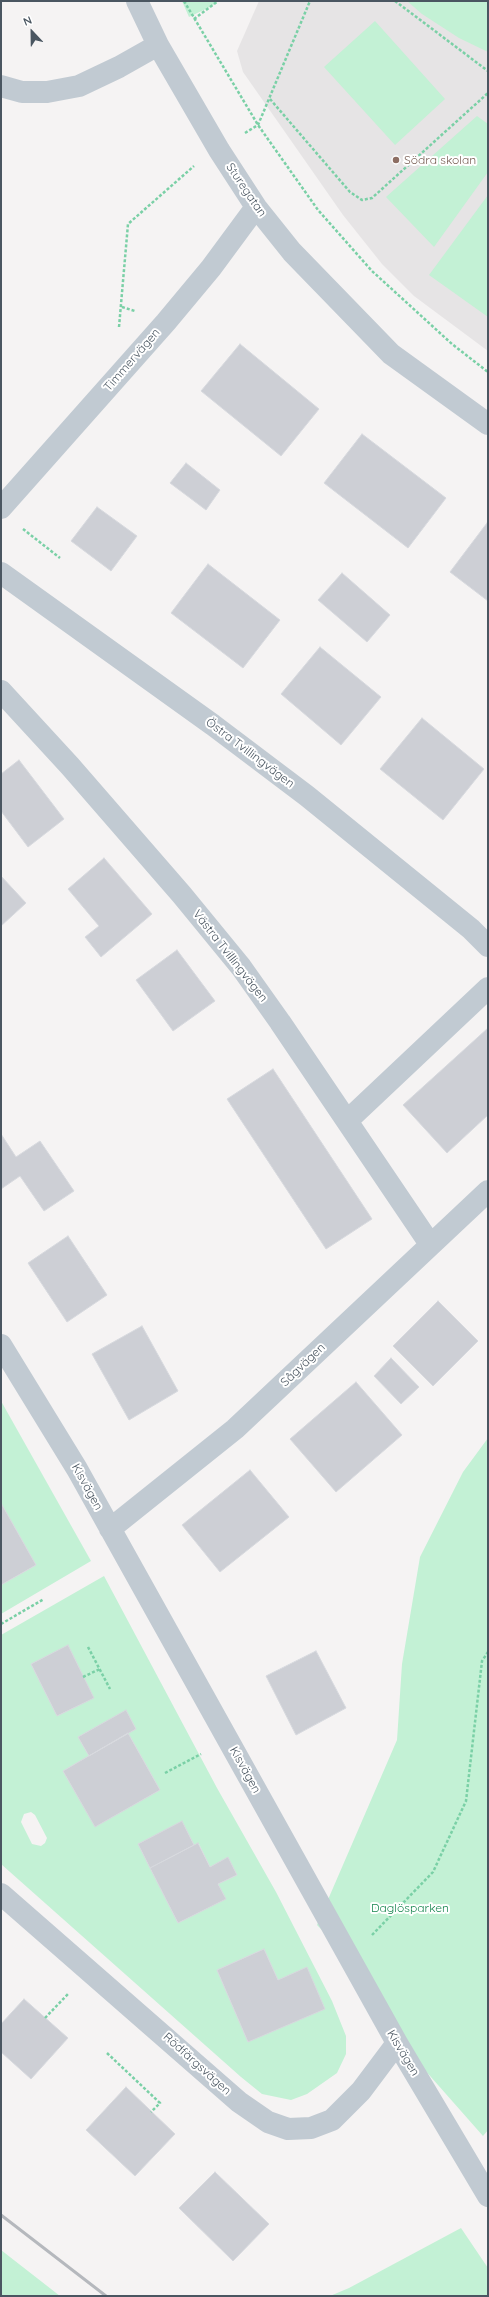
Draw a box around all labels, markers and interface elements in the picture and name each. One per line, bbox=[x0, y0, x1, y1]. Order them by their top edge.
north arrow bbox=[12, 12, 52, 52]
text: N bbox=[21, 13, 34, 29]
place label: Södra skolan bbox=[404, 153, 476, 167]
marker: Södra skolan bbox=[391, 155, 401, 165]
street label: Sturegatan bbox=[223, 160, 269, 220]
street label: Timmervägen bbox=[101, 326, 163, 394]
street label: Östra Tvillingvägen bbox=[203, 715, 297, 791]
street label: Västra Tvillingvägen bbox=[190, 907, 270, 1005]
street label: Sågvägen bbox=[278, 1340, 328, 1390]
street label: Kisvägen bbox=[68, 1461, 106, 1513]
street label: Kisvägen bbox=[226, 1744, 264, 1796]
park label: Daglösparken bbox=[371, 1901, 449, 1915]
street label: Kisvägen bbox=[384, 2027, 422, 2079]
street label: Rödfärgsvägen bbox=[160, 2030, 234, 2098]

